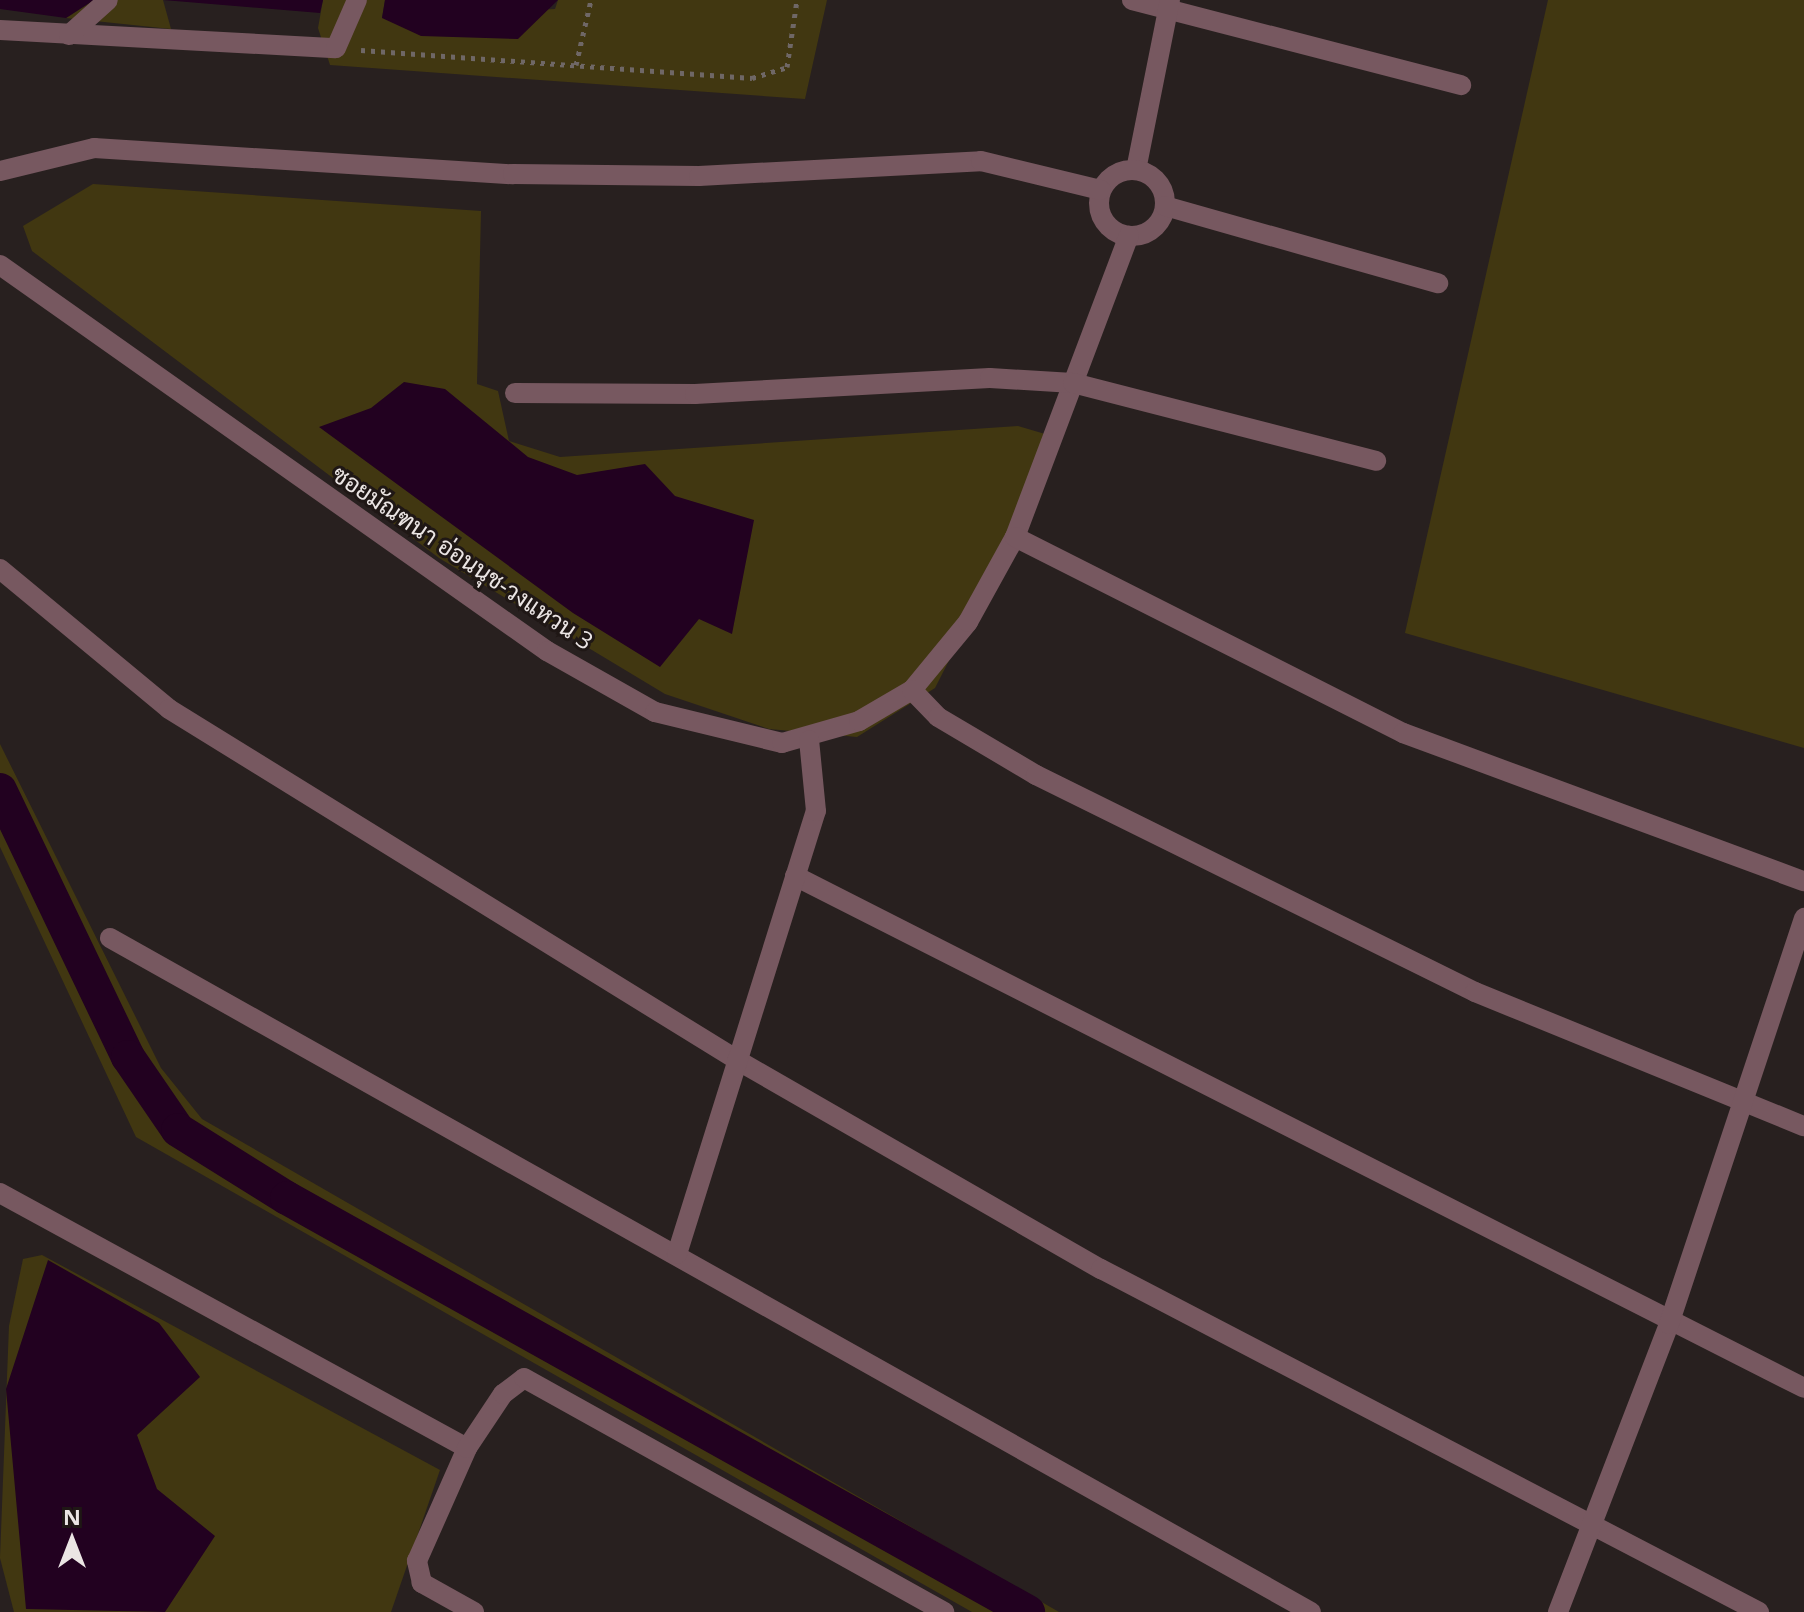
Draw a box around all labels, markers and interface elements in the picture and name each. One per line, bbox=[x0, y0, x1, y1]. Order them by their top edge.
street label: ซอยมัณฑนา อ่อนนุช-วงแหวน 3 bbox=[327, 459, 599, 655]
north arrow bbox=[32, 1500, 112, 1580]
text: N bbox=[63, 1501, 81, 1531]

